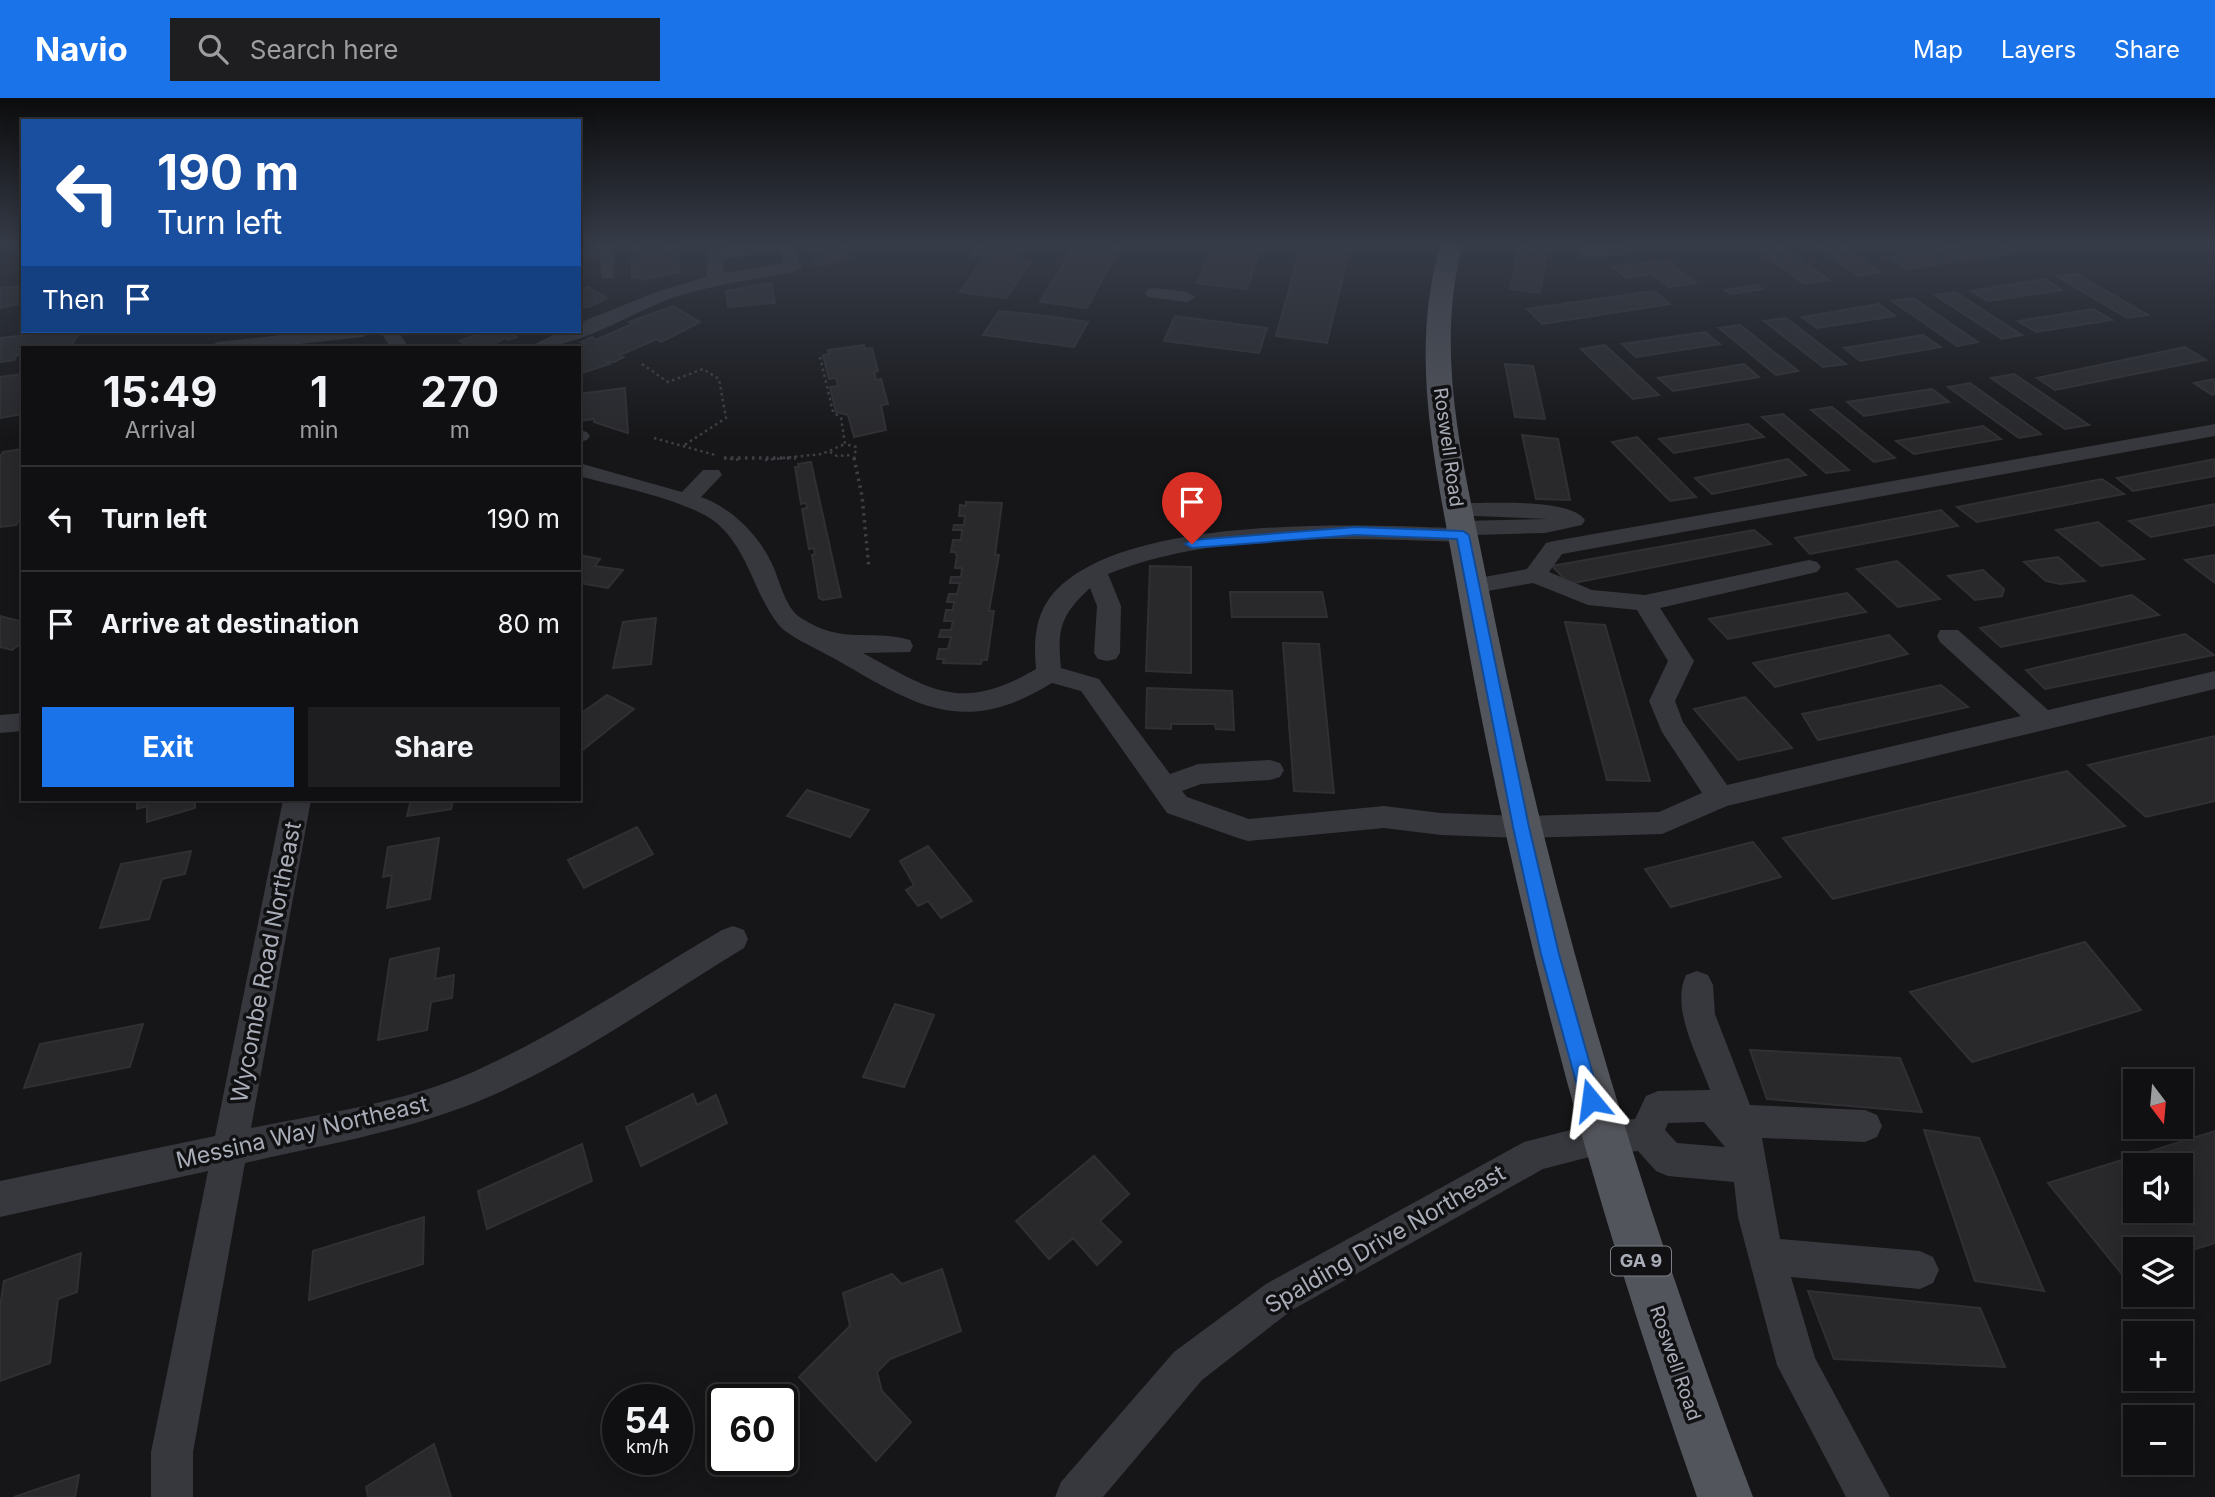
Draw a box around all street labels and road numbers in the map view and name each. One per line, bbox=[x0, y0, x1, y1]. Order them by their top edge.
street label: Roswell Road bbox=[1429, 386, 1468, 508]
street label: Wycombe Road Northeast bbox=[225, 819, 307, 1105]
street label: Messina Way Northeast bbox=[173, 1089, 431, 1175]
street label: Spalding Drive Northeast bbox=[1260, 1159, 1510, 1319]
road number: GA 9 bbox=[1611, 1246, 1671, 1276]
street label: Roswell Road bbox=[1645, 1303, 1706, 1424]

